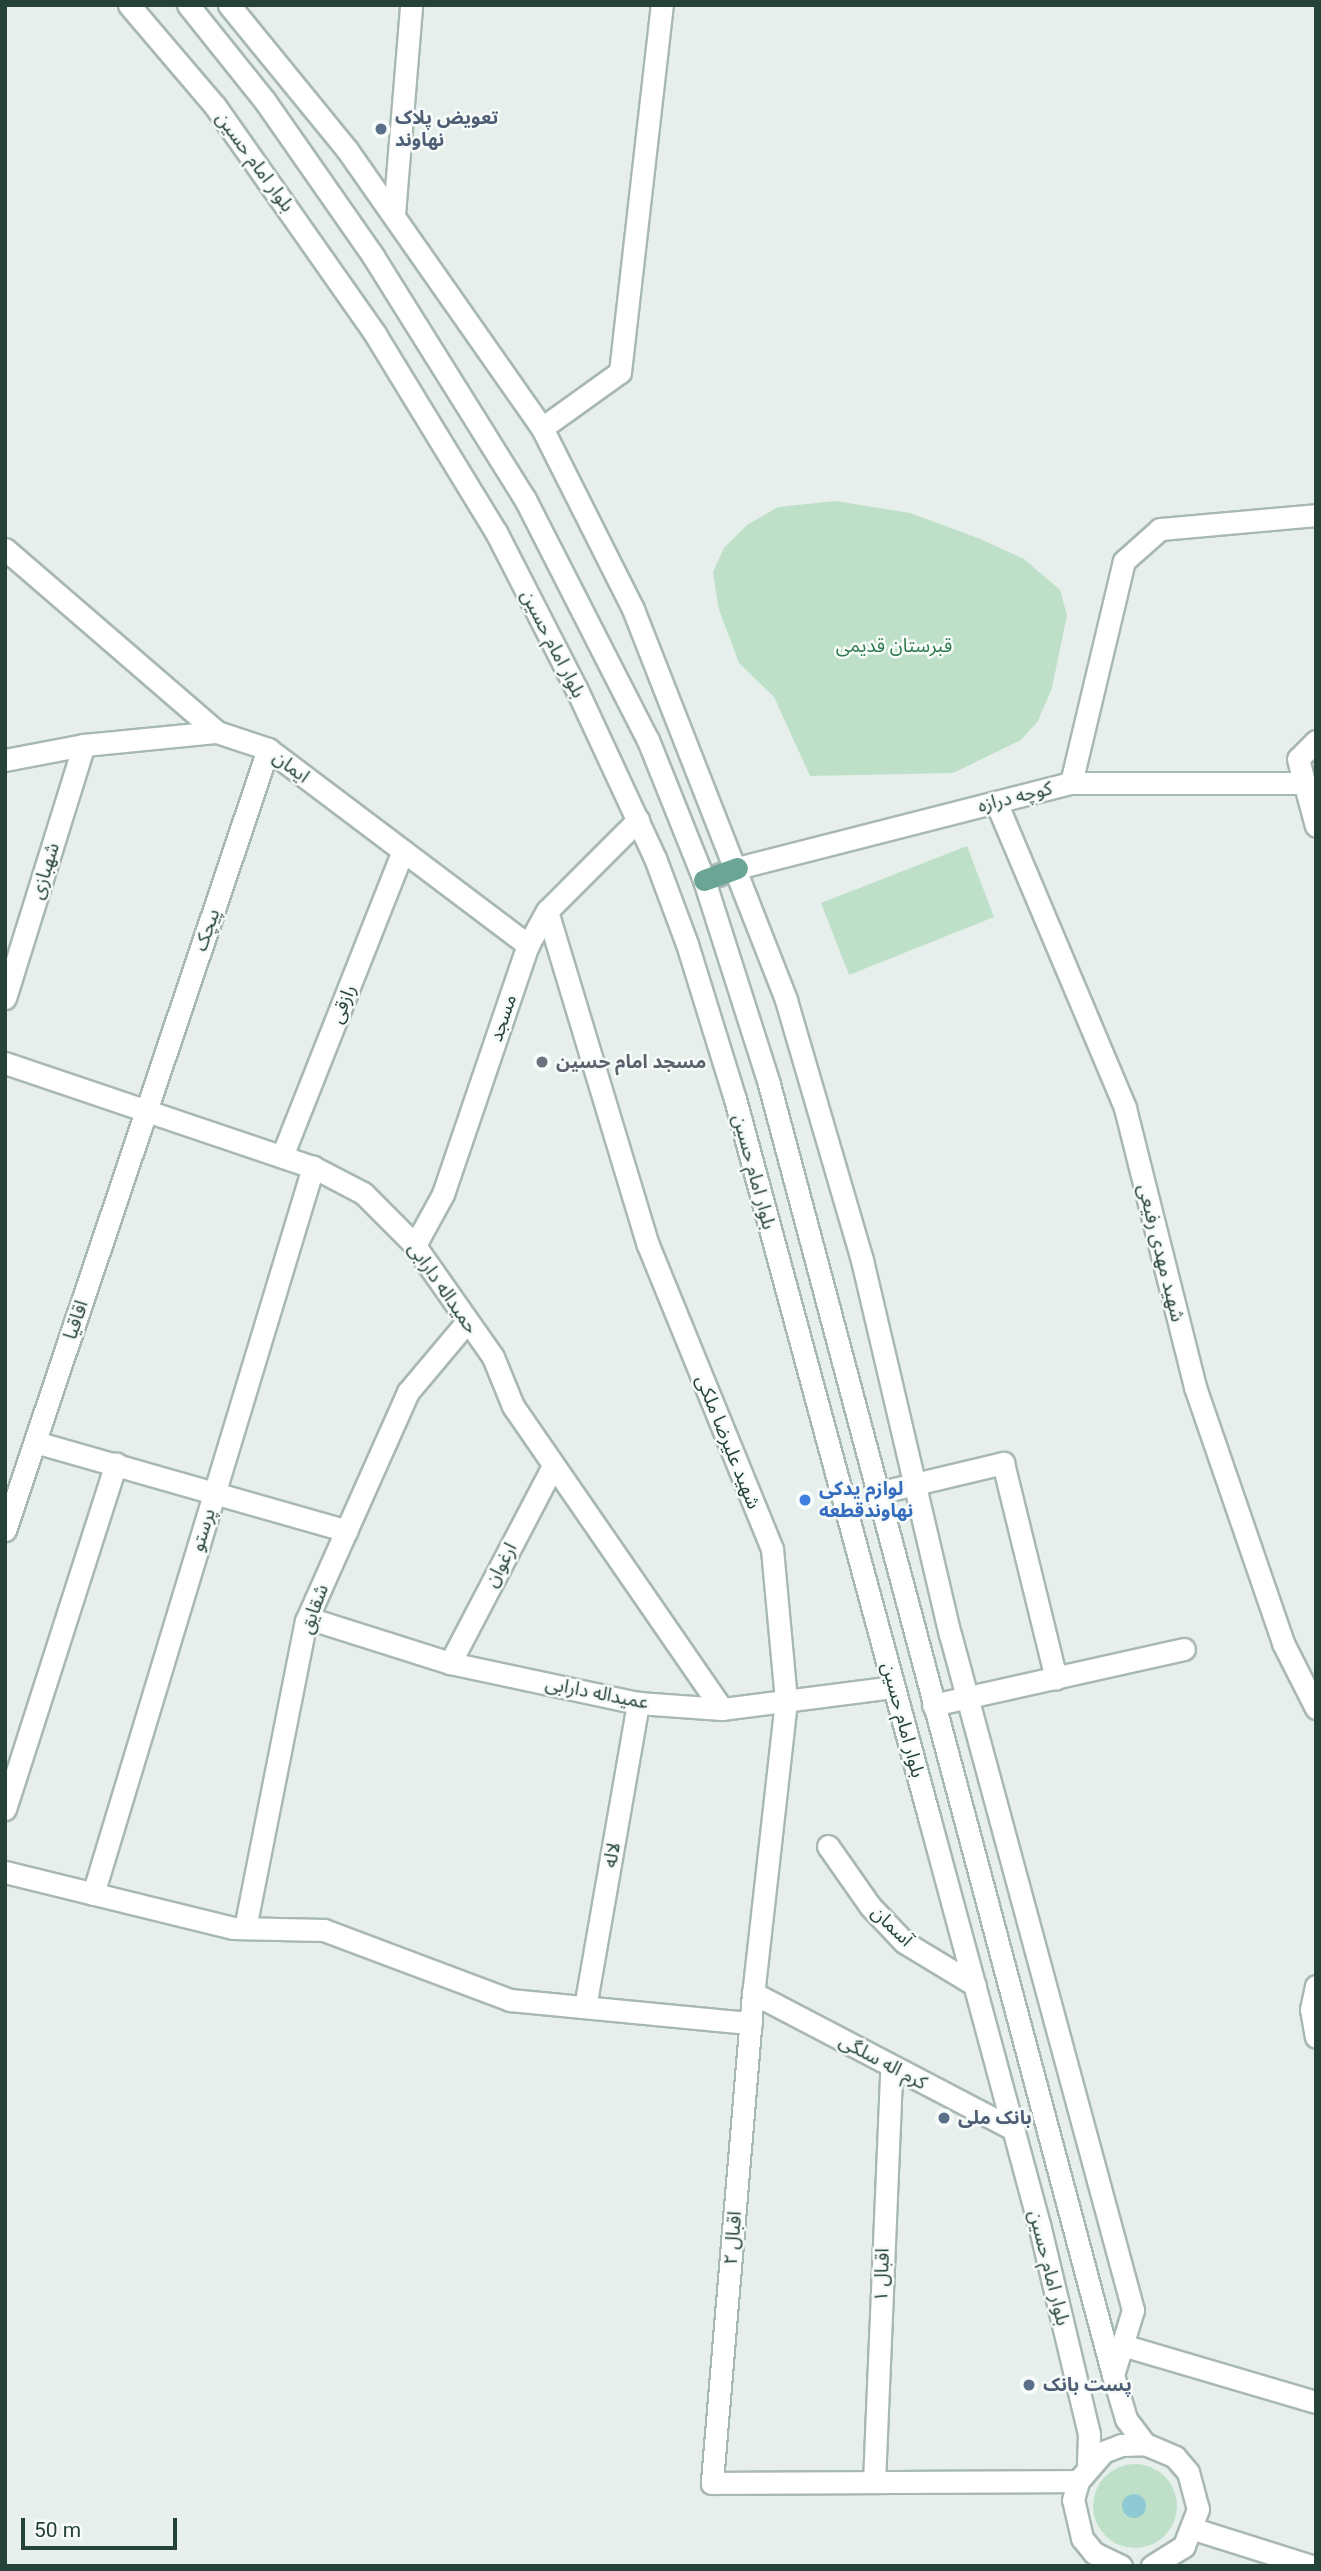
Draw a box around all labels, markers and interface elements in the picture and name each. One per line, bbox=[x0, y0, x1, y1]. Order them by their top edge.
street label: بلوار امام حسین bbox=[211, 107, 299, 217]
place label: تعویض پلاک نهاوند bbox=[395, 107, 498, 151]
marker: تعویض پلاک نهاوند bbox=[373, 121, 389, 137]
street label: بلوار امام حسین bbox=[516, 586, 590, 702]
park label: قبرستان قدیمی bbox=[836, 635, 952, 657]
street label: ایمان bbox=[268, 746, 314, 788]
street label: کوچه درازه bbox=[975, 777, 1055, 817]
street label: شهبازی bbox=[26, 840, 64, 902]
street label: پیچک bbox=[189, 906, 225, 954]
street label: رازقی bbox=[325, 981, 361, 1027]
street label: مسجد bbox=[484, 991, 522, 1045]
place label: مسجد امام حسین bbox=[556, 1051, 706, 1073]
marker: مسجد امام حسین bbox=[534, 1054, 550, 1070]
street label: بلوار امام حسین bbox=[728, 1112, 780, 1232]
street label: شهید مهدی رفیعی bbox=[1133, 1182, 1189, 1324]
street label: حمیداله دارابی bbox=[403, 1238, 483, 1338]
street label: اقاقیا bbox=[59, 1298, 93, 1342]
street label: شهید علیرضا ملکی bbox=[691, 1372, 765, 1512]
place label: لوازم یدکی نهاوندقطعه bbox=[819, 1478, 913, 1522]
marker: لوازم یدکی نهاوندقطعه bbox=[797, 1492, 813, 1508]
street label: پرستو bbox=[186, 1506, 220, 1554]
street label: ارغوان bbox=[480, 1539, 522, 1591]
street label: شقایق bbox=[295, 1581, 333, 1637]
street label: بلوار امام حسین bbox=[877, 1660, 929, 1780]
street label: عمیداله دارابی bbox=[543, 1672, 651, 1714]
street label: لاله bbox=[599, 1841, 625, 1869]
street label: آسمان bbox=[866, 1901, 918, 1951]
street label: کرم اله سلگی bbox=[835, 2029, 931, 2095]
place label: بانک ملی bbox=[958, 2107, 1032, 2129]
marker: بانک ملی bbox=[936, 2110, 952, 2126]
street label: بلوار امام حسین bbox=[1024, 2208, 1074, 2328]
street label: اقبال ۲ bbox=[719, 2210, 747, 2266]
street label: اقبال ۱ bbox=[870, 2248, 894, 2302]
place label: پست بانک bbox=[1043, 2374, 1132, 2396]
marker: پست بانک bbox=[1021, 2377, 1037, 2393]
scale bar bbox=[24, 2504, 180, 2548]
text: 50 m bbox=[34, 2518, 81, 2542]

